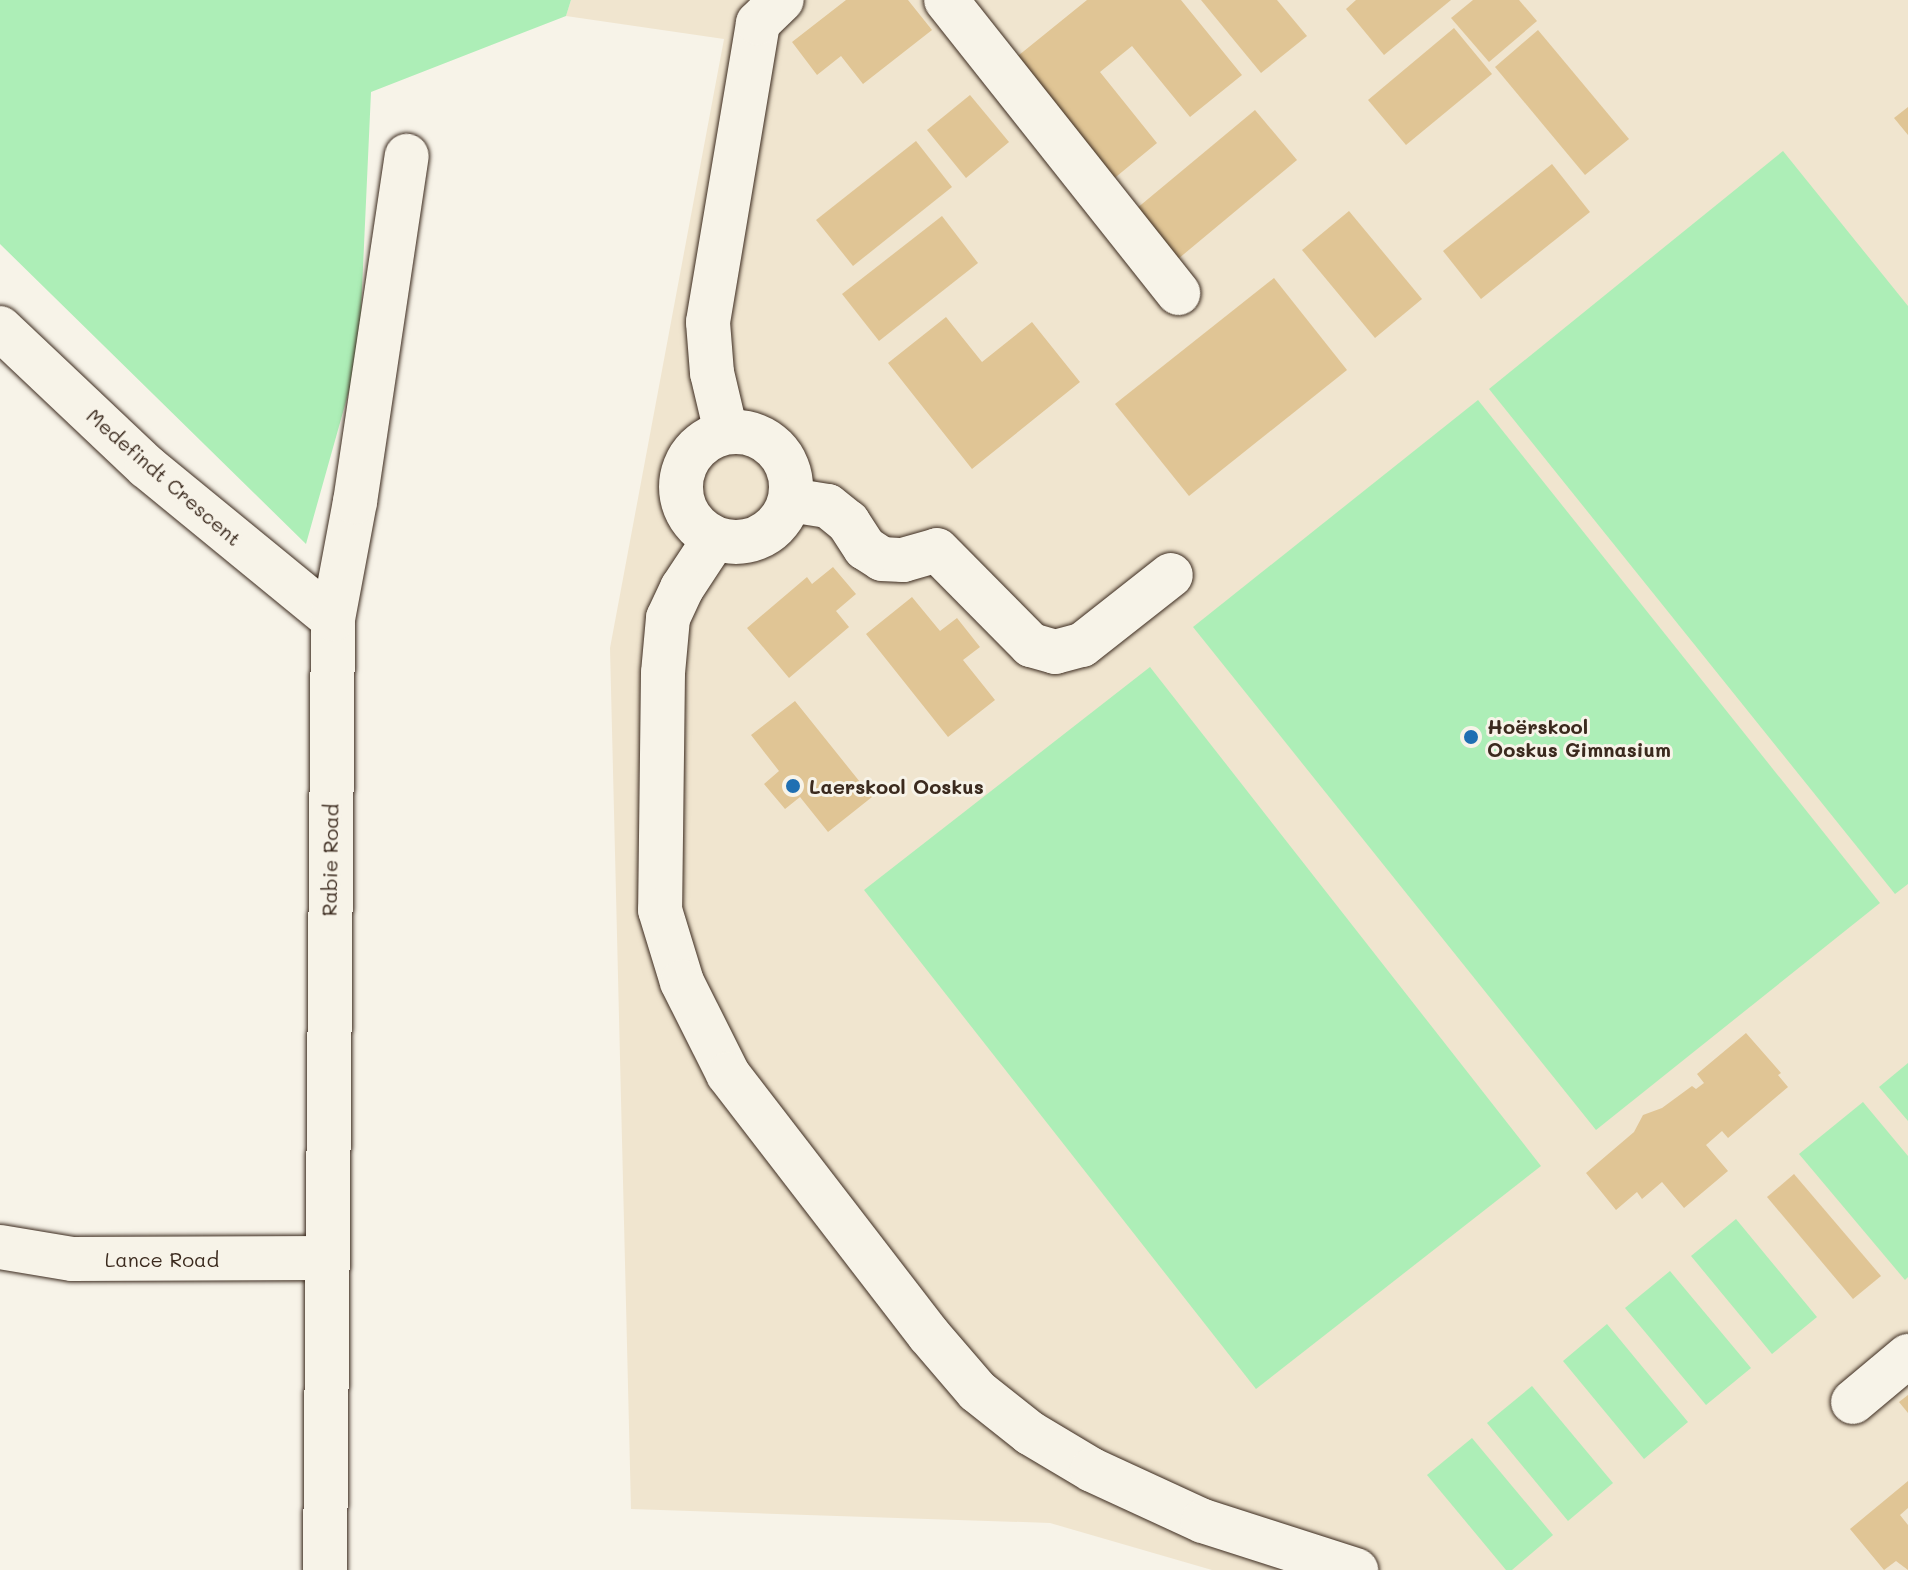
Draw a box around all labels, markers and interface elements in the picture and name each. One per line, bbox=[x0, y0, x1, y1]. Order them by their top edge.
street label: Medefindt Crescent bbox=[82, 403, 246, 551]
place label: Hoërskool Ooskus Gimnasium bbox=[1487, 714, 1671, 761]
marker: Hoërskool Ooskus Gimnasium bbox=[1462, 728, 1480, 746]
place label: Laerskool Ooskus bbox=[809, 774, 984, 798]
marker: Laerskool Ooskus bbox=[784, 777, 802, 795]
street label: Rabie Road bbox=[317, 803, 343, 917]
street label: Lance Road bbox=[105, 1247, 219, 1271]

